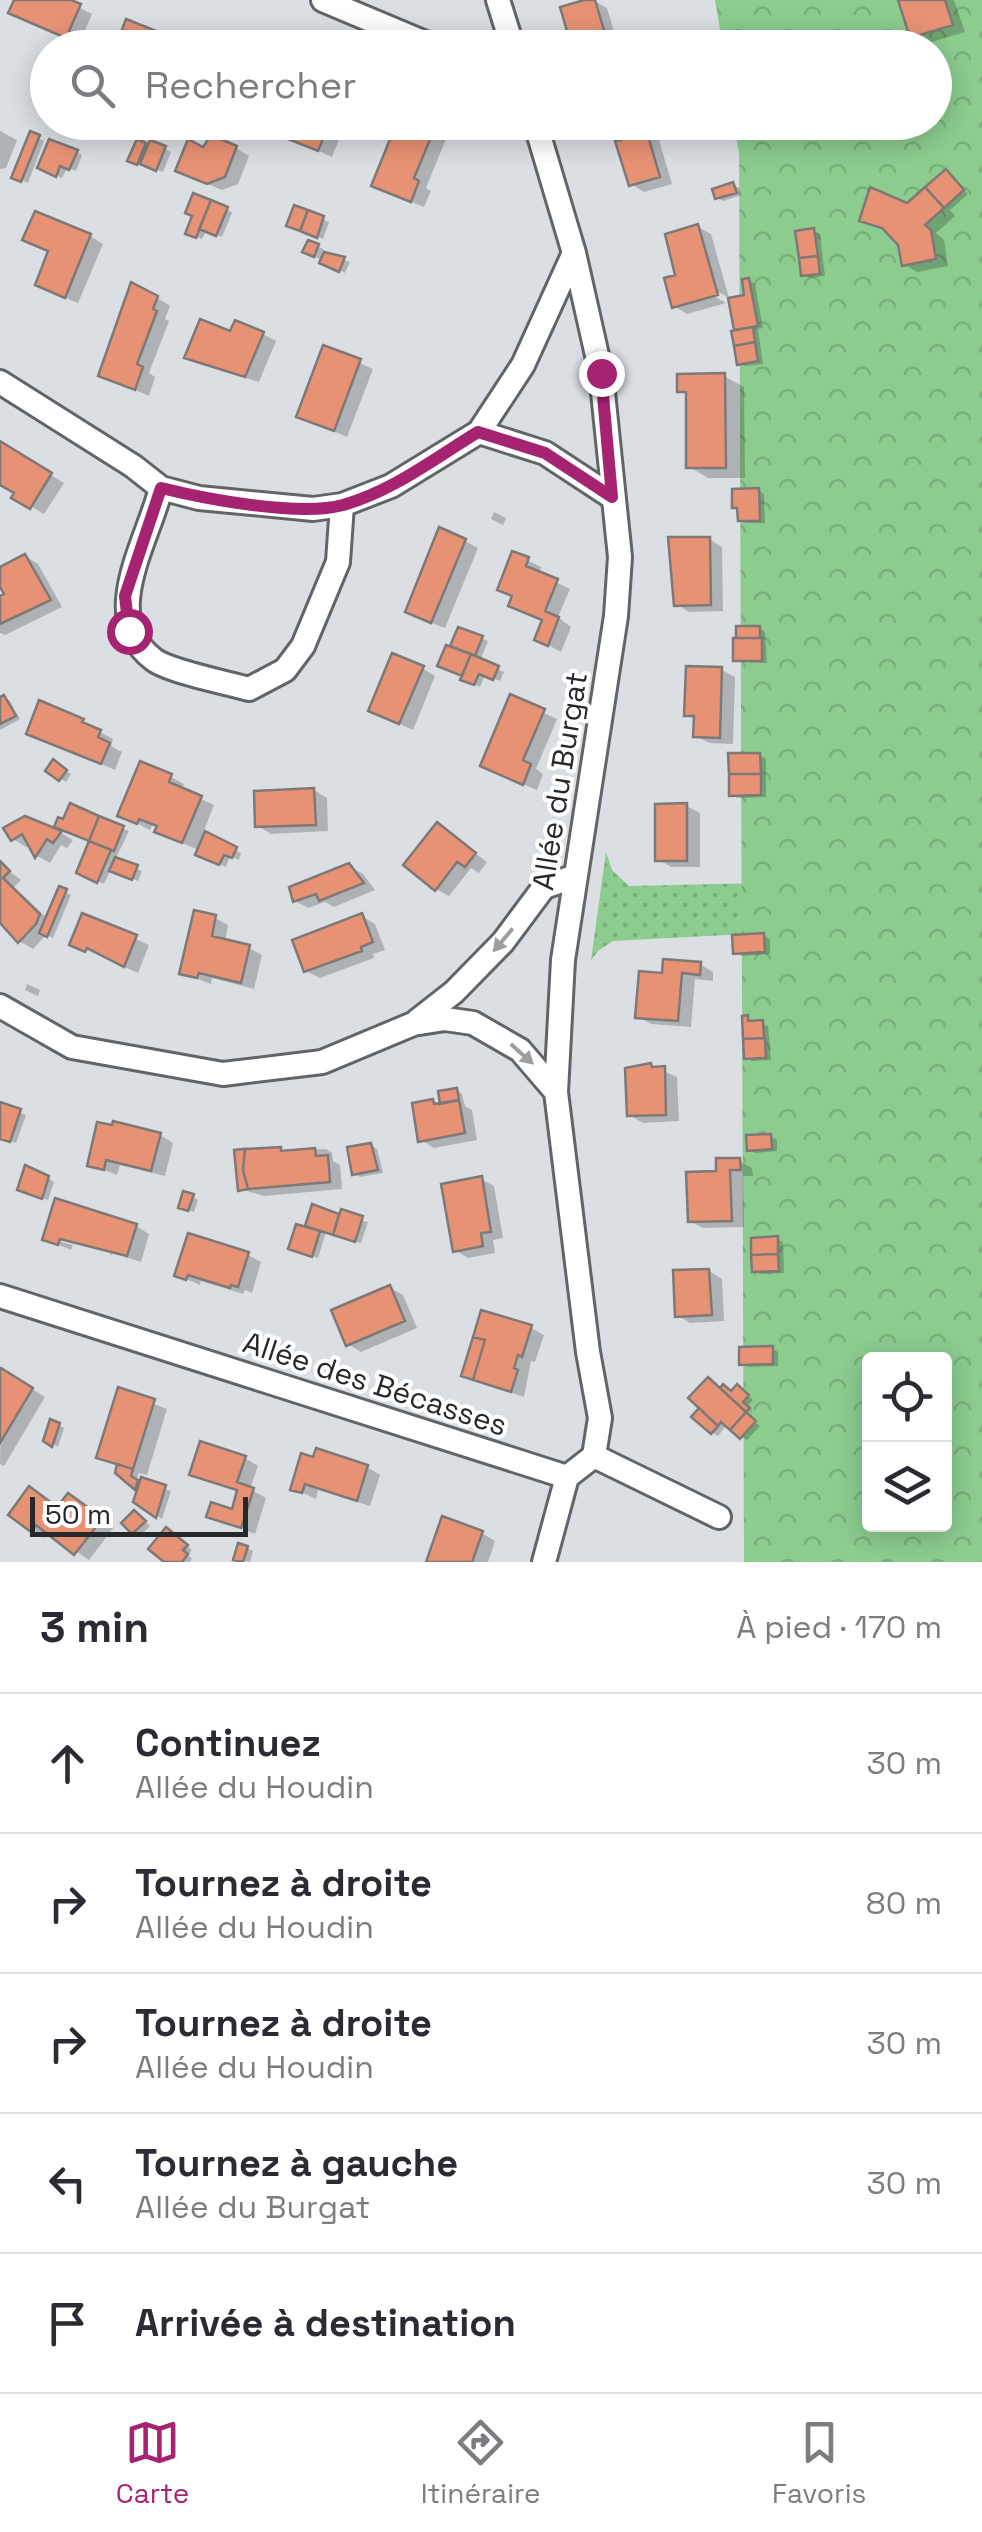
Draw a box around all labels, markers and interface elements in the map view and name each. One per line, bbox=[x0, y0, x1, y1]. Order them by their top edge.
search box bbox=[30, 30, 952, 140]
icon: search bbox=[65, 58, 120, 113]
text: Rechercher bbox=[145, 61, 356, 109]
route end bbox=[579, 351, 625, 397]
route start bbox=[107, 609, 153, 655]
street label: Allée du Burgat bbox=[523, 669, 596, 893]
one-way arrow bbox=[493, 927, 515, 952]
one-way arrow bbox=[510, 1043, 534, 1066]
street label: Allée des Bécasses bbox=[238, 1322, 512, 1445]
map controls bbox=[862, 1352, 952, 1532]
button: locate bbox=[862, 1352, 952, 1442]
button: layers bbox=[862, 1442, 952, 1532]
scale bar bbox=[30, 1492, 248, 1536]
text: 50 m bbox=[45, 1496, 111, 1532]
text: 3 min bbox=[40, 1601, 149, 1654]
text: À pied · 170 m bbox=[736, 1607, 942, 1647]
text: Continuez bbox=[135, 1719, 321, 1767]
icon: ahead bbox=[40, 1736, 95, 1791]
text: 30 m bbox=[866, 1743, 942, 1783]
text: Allée du Houdin bbox=[135, 1767, 374, 1807]
text: Tournez à droite bbox=[135, 1859, 432, 1907]
icon: right bbox=[40, 1876, 95, 1931]
text: 80 m bbox=[866, 1883, 942, 1923]
text: Allée du Houdin bbox=[135, 1907, 374, 1947]
text: Tournez à droite bbox=[135, 1999, 432, 2047]
icon: right bbox=[40, 2016, 95, 2071]
text: 30 m bbox=[866, 2023, 942, 2063]
text: Allée du Houdin bbox=[135, 2047, 374, 2087]
text: Tournez à gauche bbox=[135, 2139, 458, 2187]
icon: left bbox=[40, 2156, 95, 2211]
text: 30 m bbox=[866, 2163, 942, 2203]
text: Allée du Burgat bbox=[135, 2187, 370, 2227]
icon: arrive bbox=[40, 2296, 95, 2351]
text: Arrivée à destination bbox=[135, 2299, 516, 2347]
tab: Carte bbox=[116, 2415, 189, 2511]
tab: Itinéraire bbox=[421, 2415, 541, 2511]
tab: Favoris bbox=[772, 2415, 866, 2511]

